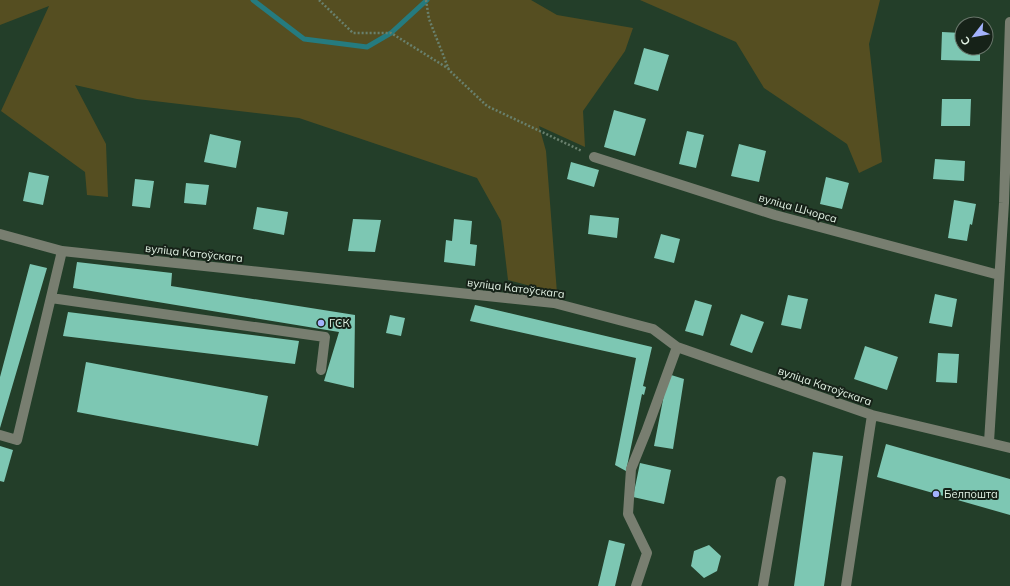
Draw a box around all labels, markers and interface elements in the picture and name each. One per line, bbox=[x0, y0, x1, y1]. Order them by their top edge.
north arrow bbox=[954, 16, 994, 56]
text: С bbox=[957, 34, 973, 48]
street label: вуліца Шчорса bbox=[757, 190, 839, 226]
street label: вуліца Катоўскага bbox=[144, 241, 244, 265]
street label: вуліца Катоўскага bbox=[466, 275, 566, 301]
place label: ГСК bbox=[329, 316, 351, 330]
marker: ГСК bbox=[316, 318, 326, 328]
street label: вуліца Катоўскага bbox=[776, 363, 874, 409]
place label: Белпошта bbox=[944, 487, 998, 501]
marker: Белпошта bbox=[931, 489, 941, 499]

